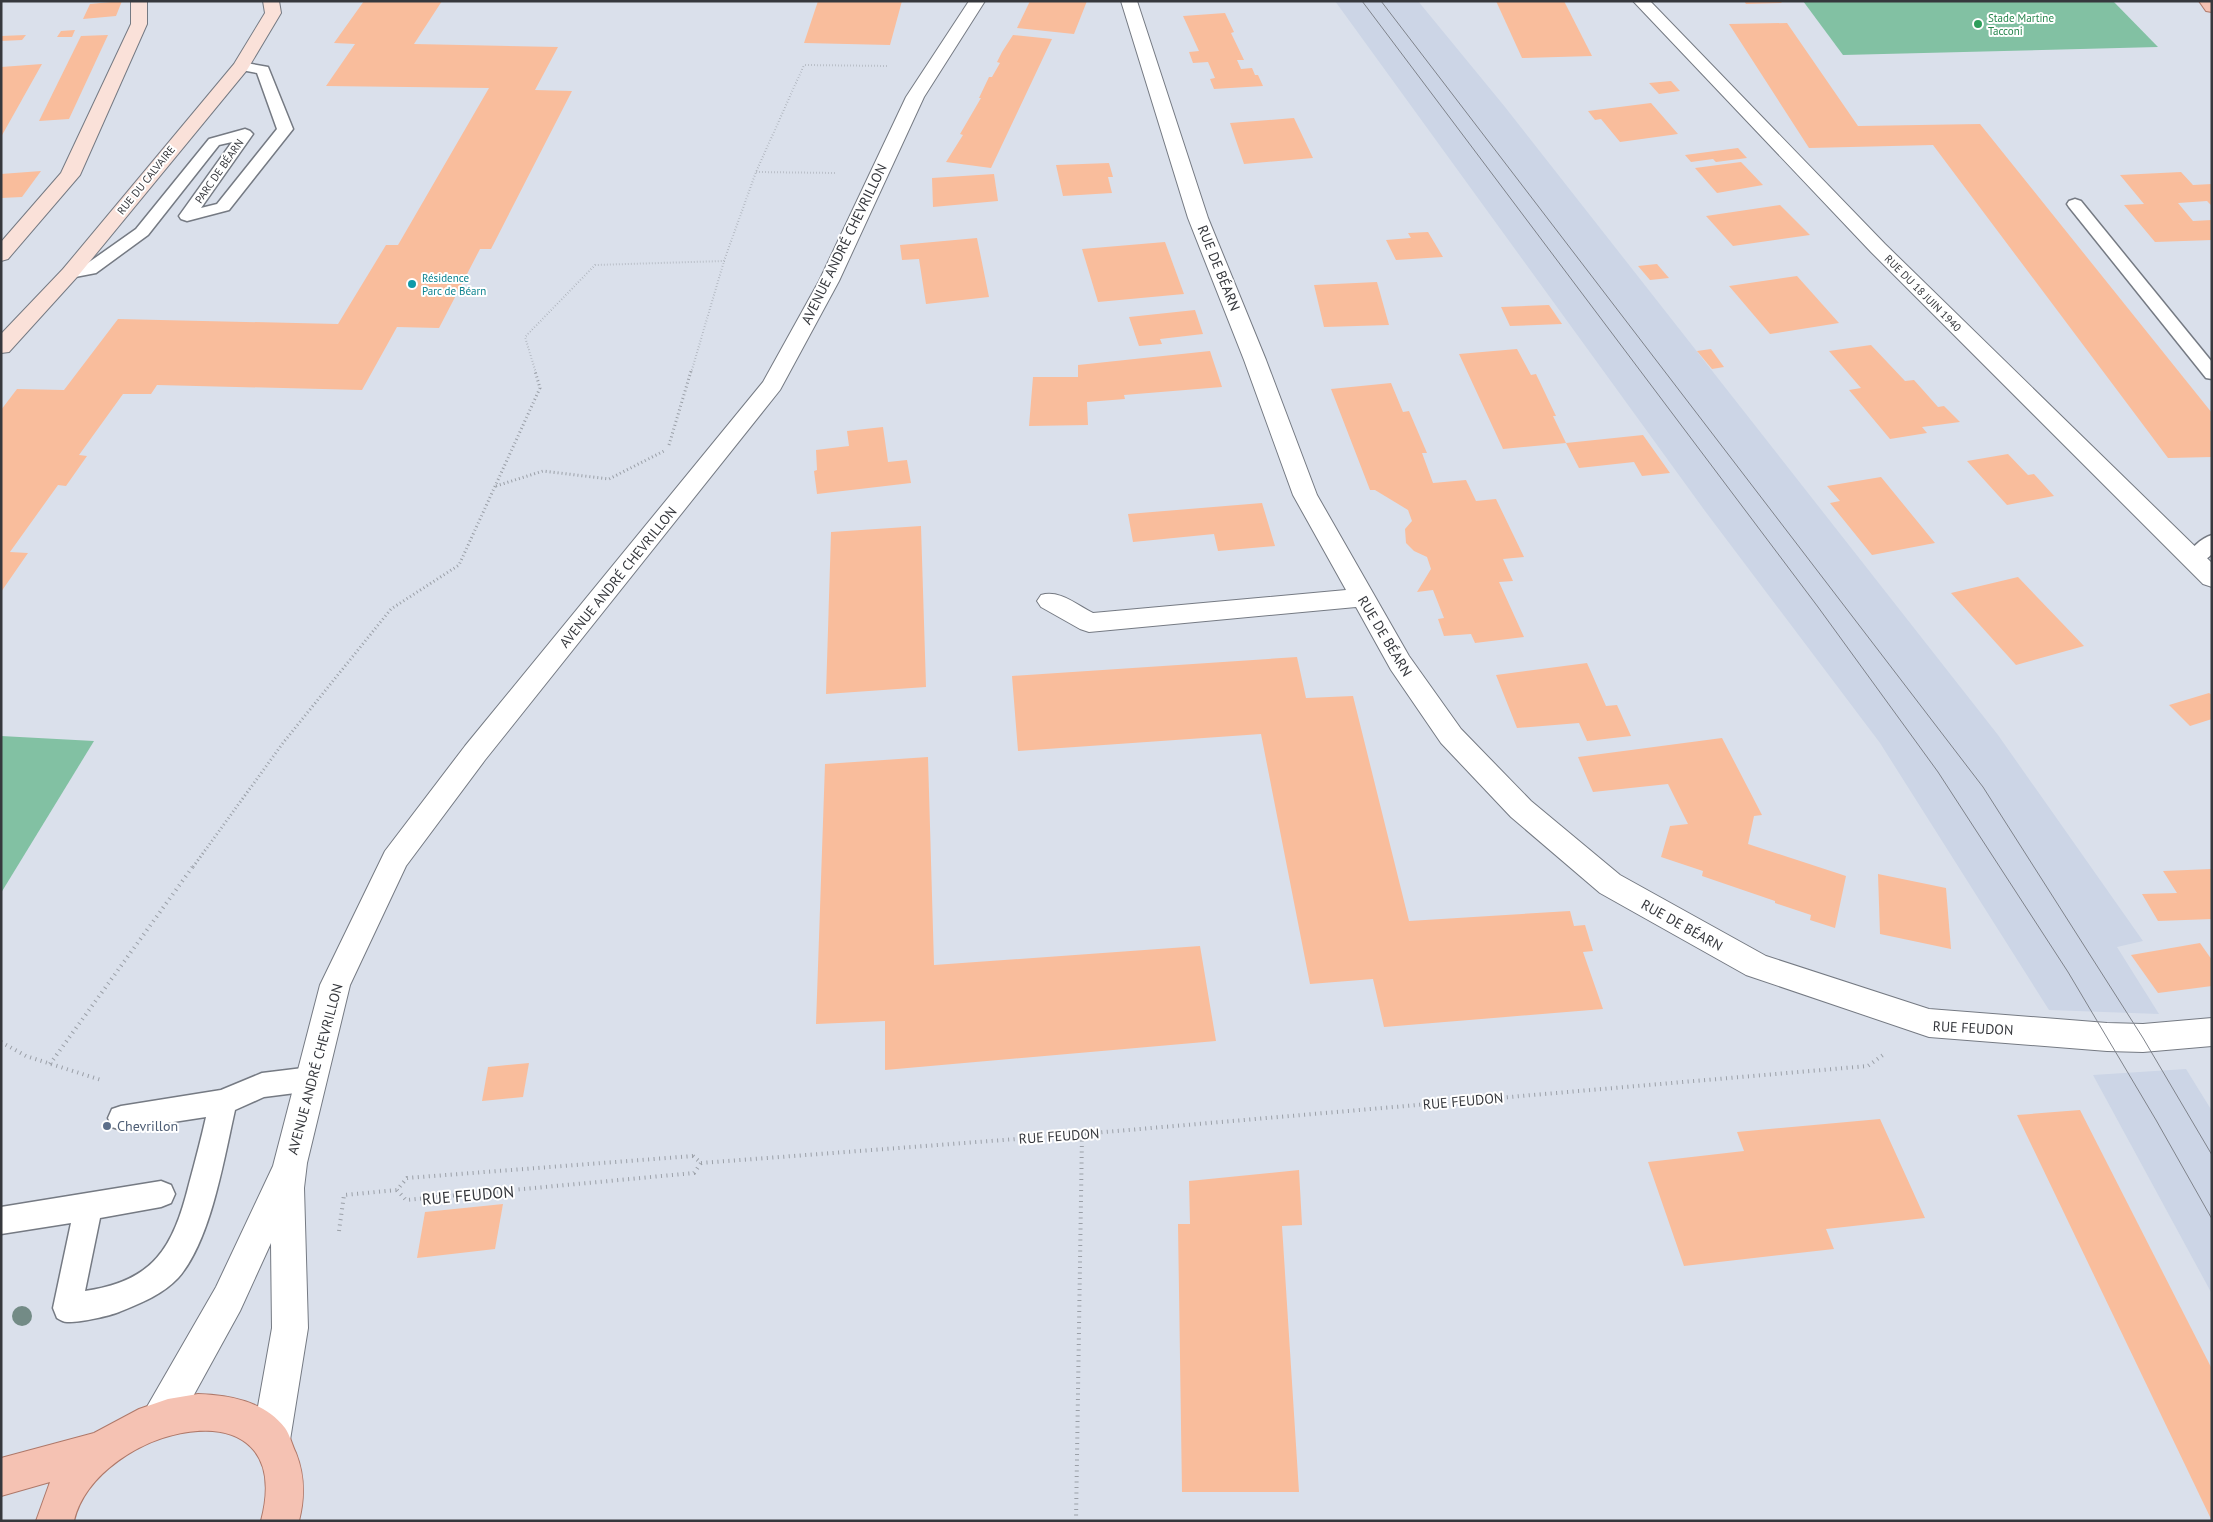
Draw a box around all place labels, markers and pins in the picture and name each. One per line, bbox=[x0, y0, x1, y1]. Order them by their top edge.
place label: Stade Martine Tacconi bbox=[1988, 11, 2054, 38]
marker: Stade Martine Tacconi bbox=[1972, 18, 1984, 30]
place label: Résidence Parc de Béarn bbox=[422, 271, 486, 298]
marker: Résidence Parc de Béarn bbox=[406, 278, 418, 290]
place label: Chevrillon bbox=[117, 1117, 178, 1135]
marker: Chevrillon bbox=[101, 1120, 113, 1132]

